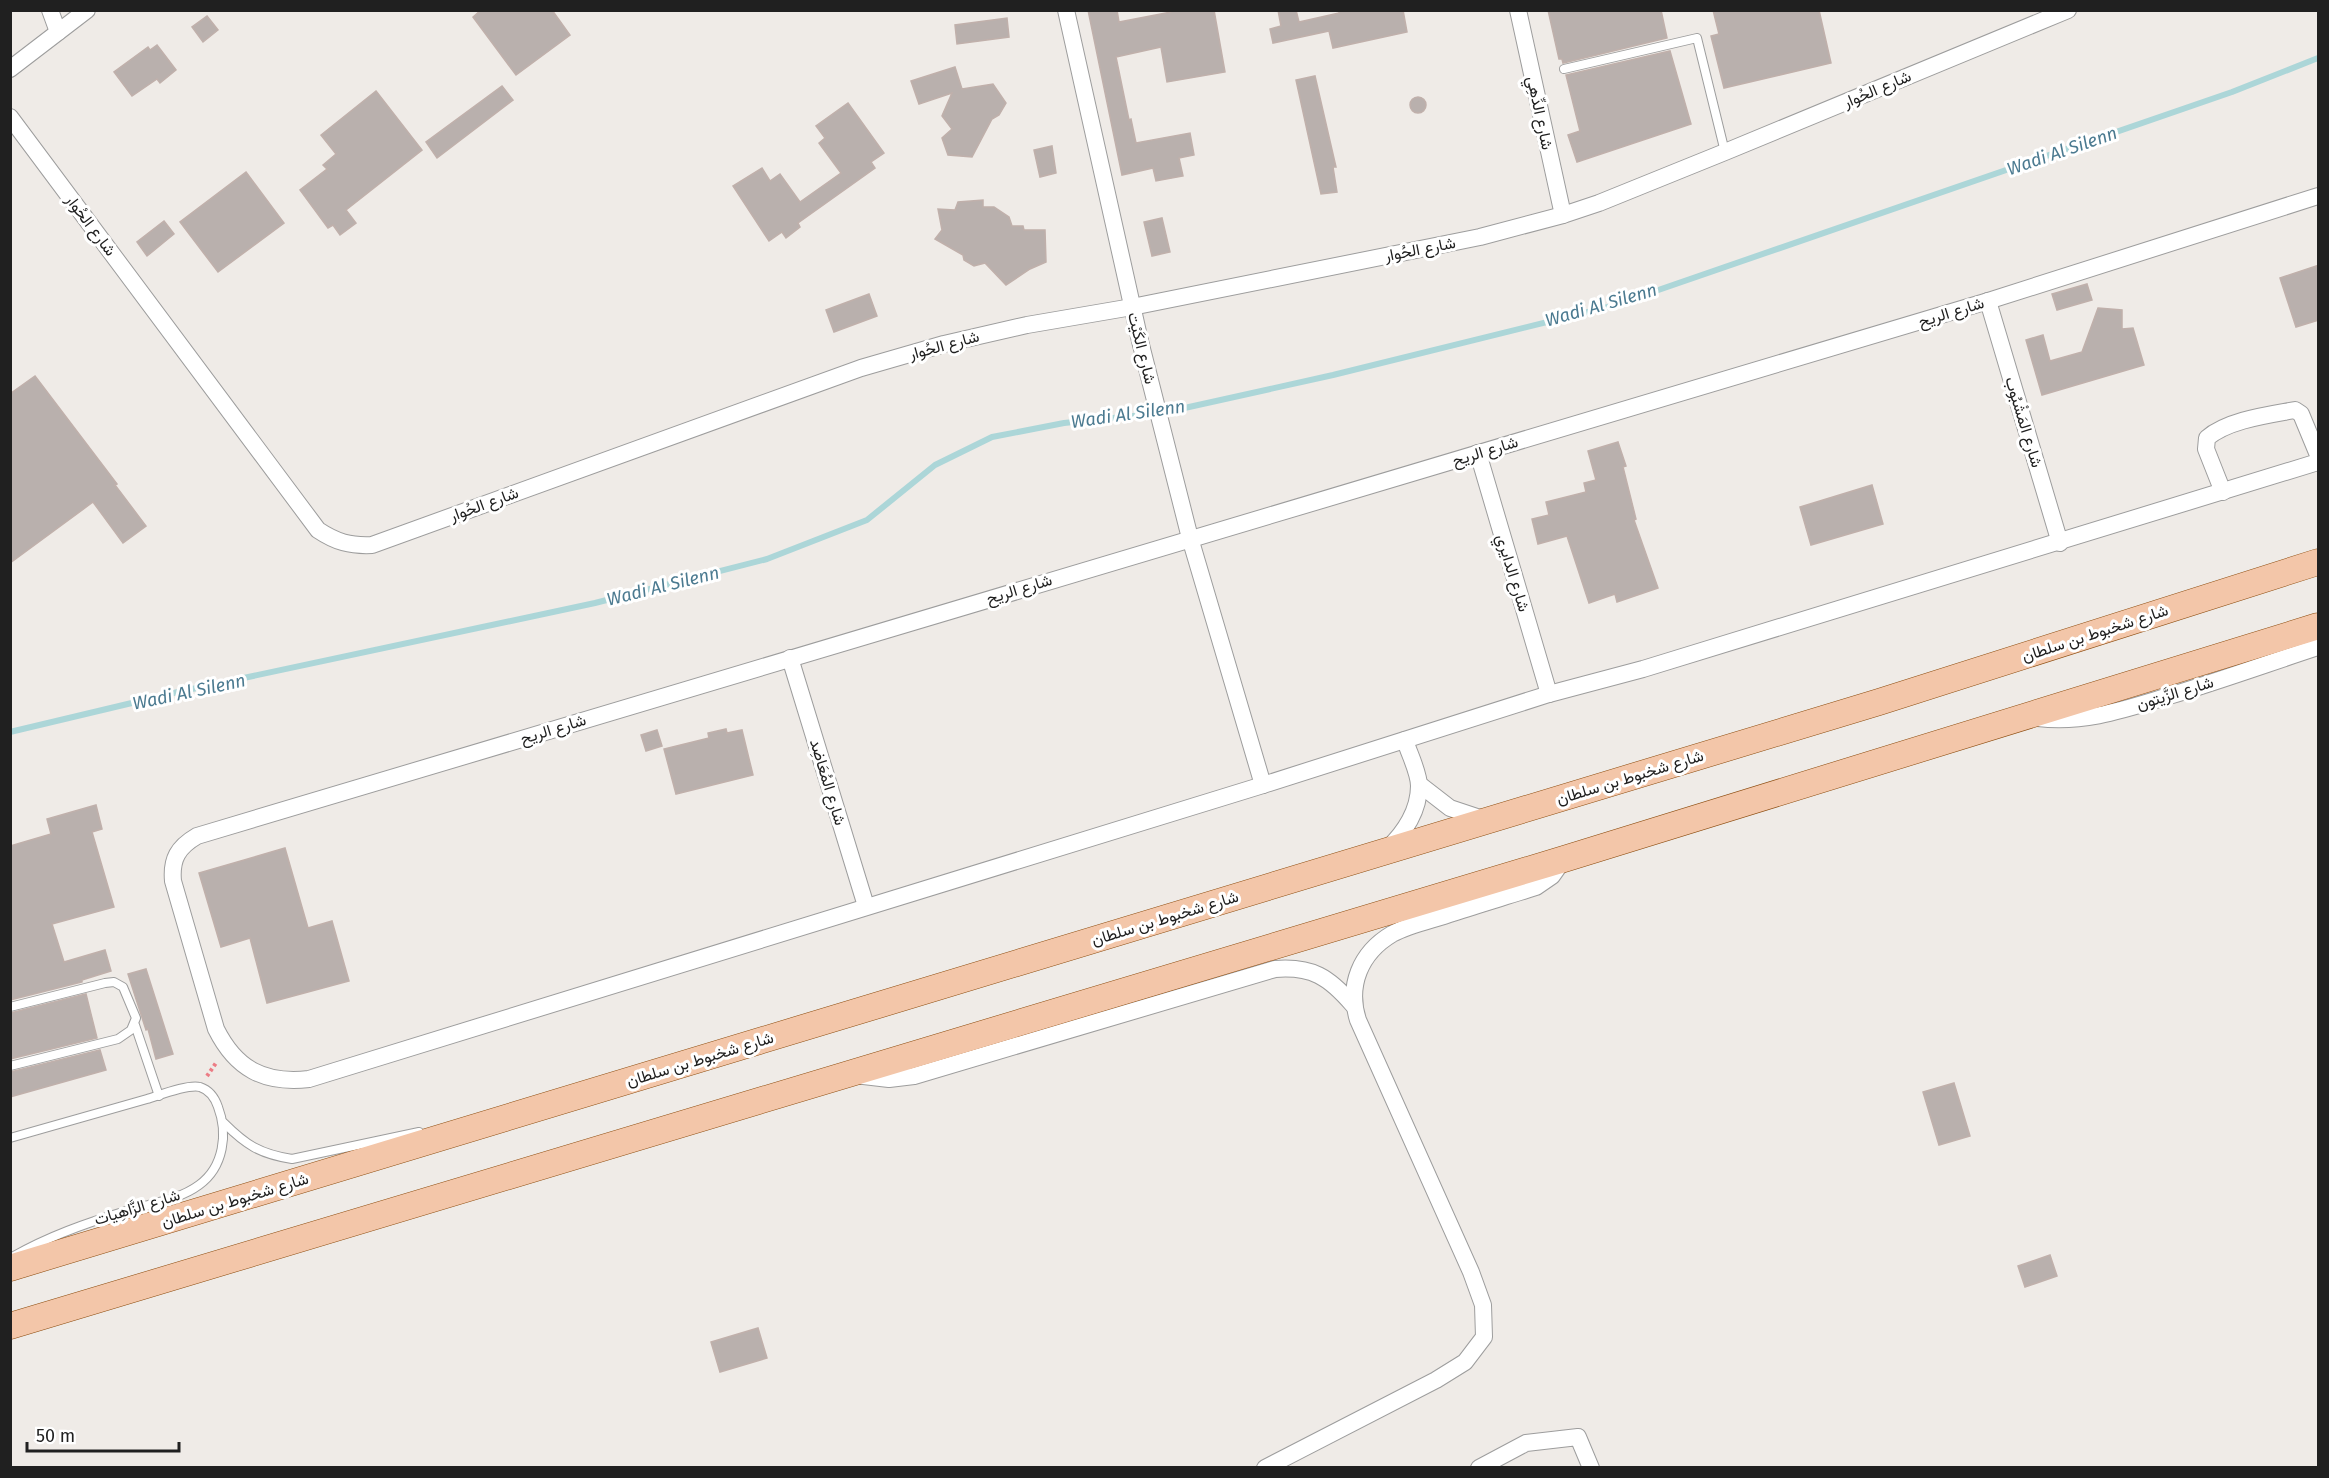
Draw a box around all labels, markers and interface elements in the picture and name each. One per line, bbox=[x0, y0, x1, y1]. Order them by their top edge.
street label: شارع الحُوار bbox=[1839, 66, 1915, 114]
street label: شارع الدِّهِي bbox=[1519, 74, 1557, 152]
water label: Wadi Al Silenn bbox=[2004, 122, 2120, 180]
street label: شارع الحُوار bbox=[60, 190, 120, 261]
street label: شارع الحُوار bbox=[1382, 233, 1458, 267]
water label: Wadi Al Silenn bbox=[1543, 279, 1659, 331]
street label: شارع الريح bbox=[1916, 293, 1987, 333]
street label: شارع الكَيْت bbox=[1122, 310, 1160, 386]
street label: شارع الحُوار bbox=[906, 327, 982, 366]
street label: شارع المَشْبُوب bbox=[1999, 374, 2047, 470]
water label: Wadi Al Silenn bbox=[1069, 395, 1187, 433]
street label: شارع الريح bbox=[1450, 432, 1521, 472]
street label: شارع الحُوار bbox=[446, 483, 522, 527]
street label: شارع الدايري bbox=[1488, 532, 1534, 615]
water label: Wadi Al Silenn bbox=[604, 561, 722, 611]
street label: شارع الريح bbox=[984, 570, 1055, 610]
street label: شارع شخبوط بن سلطان bbox=[2019, 600, 2171, 668]
water label: Wadi Al Silenn bbox=[130, 669, 248, 715]
street label: شارع الزَّيتون bbox=[2134, 672, 2216, 716]
street label: شارع الريح bbox=[518, 710, 589, 750]
street label: شارع المُعَاضِد bbox=[804, 737, 850, 828]
street label: شارع شخبوط بن سلطان bbox=[1554, 746, 1706, 810]
street label: شارع شخبوط بن سلطان bbox=[1089, 887, 1241, 951]
street label: شارع شخبوط بن سلطان bbox=[624, 1028, 776, 1092]
street label: شارع شخبوط بن سلطان bbox=[159, 1169, 311, 1233]
street label: شارع الزَّاهِيات bbox=[92, 1185, 183, 1231]
scale bar bbox=[27, 1415, 178, 1453]
text: 50 m bbox=[36, 1425, 75, 1447]

